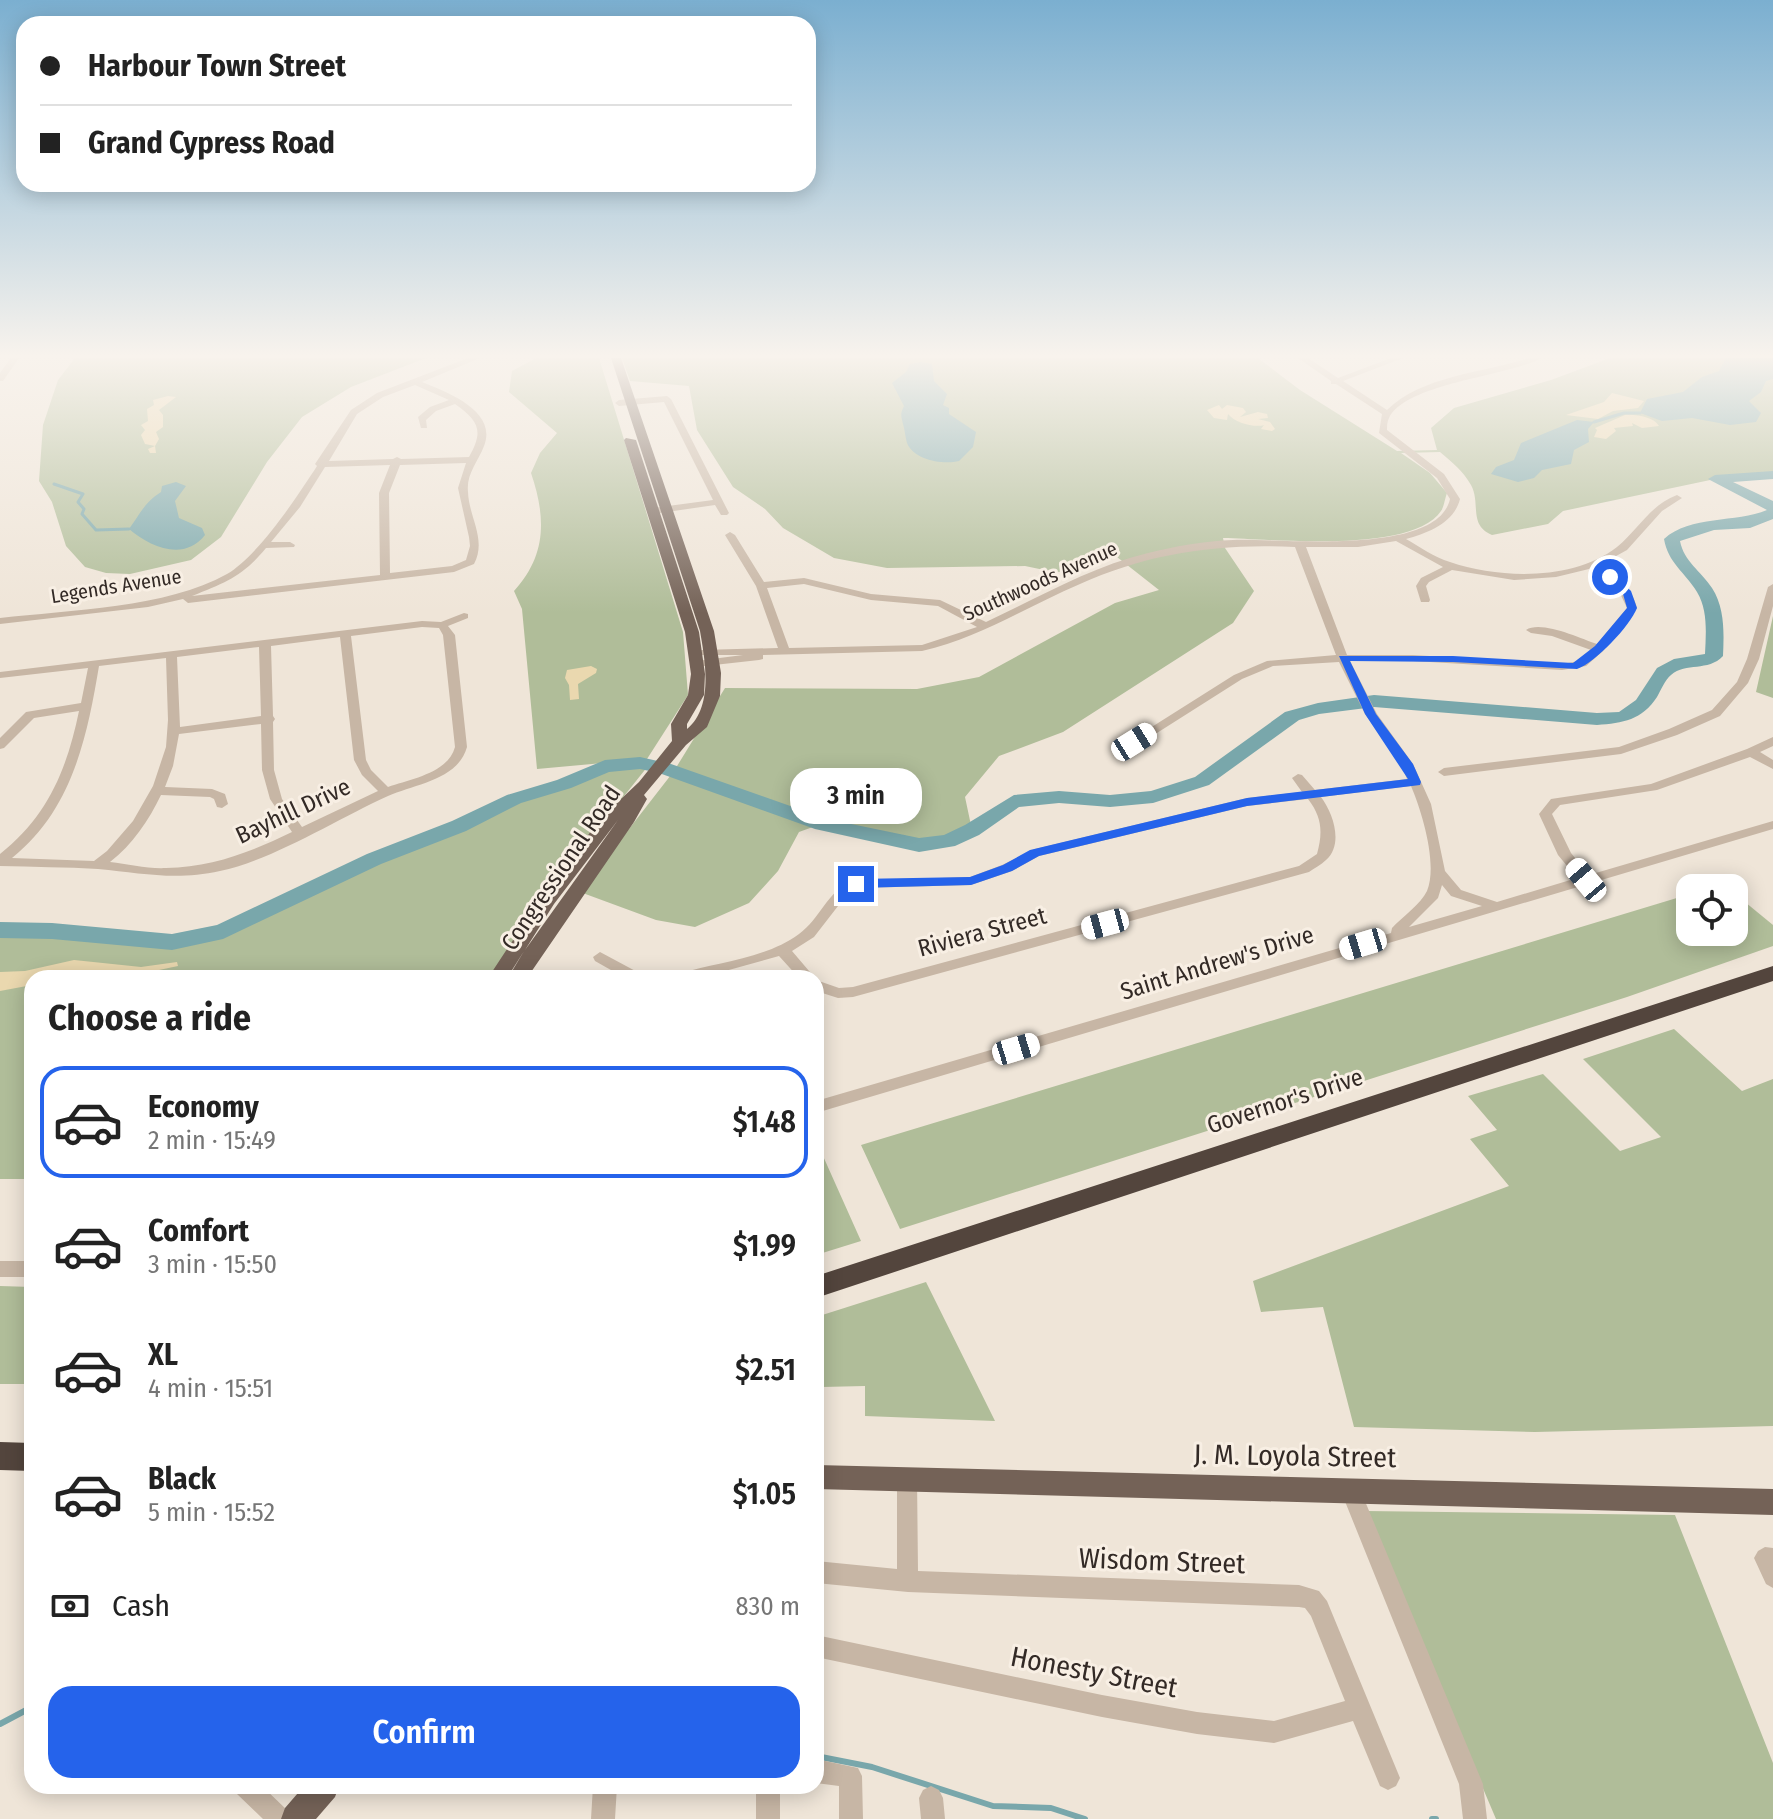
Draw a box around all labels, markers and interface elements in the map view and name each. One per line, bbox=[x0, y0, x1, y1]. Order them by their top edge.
text: Harbour Town Street bbox=[88, 48, 346, 84]
text: Grand Cypress Road bbox=[88, 125, 335, 161]
street label: Southwoods Avenue bbox=[959, 536, 1121, 626]
route start bbox=[1592, 559, 1628, 595]
street label: Legends Avenue bbox=[49, 564, 183, 608]
car bbox=[1107, 719, 1161, 765]
callout: 3 min bbox=[790, 768, 922, 824]
street label: Bayhill Drive bbox=[231, 772, 355, 850]
street label: Congressional Road bbox=[496, 780, 626, 956]
text: 3 min bbox=[827, 780, 885, 811]
car bbox=[1561, 854, 1611, 906]
route end bbox=[838, 866, 874, 902]
map controls bbox=[1676, 874, 1748, 946]
button: locate bbox=[1676, 874, 1748, 946]
street label: Riviera Street bbox=[915, 901, 1049, 963]
car bbox=[1079, 906, 1131, 942]
street label: Saint Andrew's Drive bbox=[1117, 920, 1317, 1006]
car bbox=[1337, 926, 1389, 962]
text: Choose a ride bbox=[48, 996, 251, 1040]
car bbox=[990, 1031, 1042, 1067]
street label: Governor's Drive bbox=[1204, 1063, 1366, 1139]
icon: car bbox=[52, 1086, 124, 1158]
text: Economy bbox=[148, 1089, 259, 1125]
text: $1.48 bbox=[733, 1104, 796, 1140]
text: 2 min · 15:49 bbox=[148, 1125, 276, 1156]
icon: car bbox=[52, 1210, 124, 1282]
text: Comfort bbox=[148, 1213, 249, 1249]
text: $1.99 bbox=[733, 1228, 796, 1264]
text: 3 min · 15:50 bbox=[148, 1249, 277, 1280]
icon: car bbox=[52, 1334, 124, 1406]
text: XL bbox=[148, 1337, 178, 1373]
text: $2.51 bbox=[735, 1352, 796, 1388]
text: 4 min · 15:51 bbox=[148, 1373, 273, 1404]
street label: J. M. Loyola Street bbox=[1193, 1438, 1397, 1474]
icon: car bbox=[52, 1458, 124, 1530]
text: Black bbox=[148, 1461, 216, 1497]
text: $1.05 bbox=[733, 1476, 796, 1512]
text: 5 min · 15:52 bbox=[148, 1497, 275, 1528]
street label: Wisdom Street bbox=[1078, 1542, 1247, 1580]
icon: cash bbox=[48, 1584, 92, 1628]
text: Cash bbox=[112, 1588, 170, 1624]
text: 830 m bbox=[736, 1591, 800, 1622]
street label: Honesty Street bbox=[1008, 1640, 1181, 1705]
button: Confirm bbox=[48, 1686, 800, 1778]

